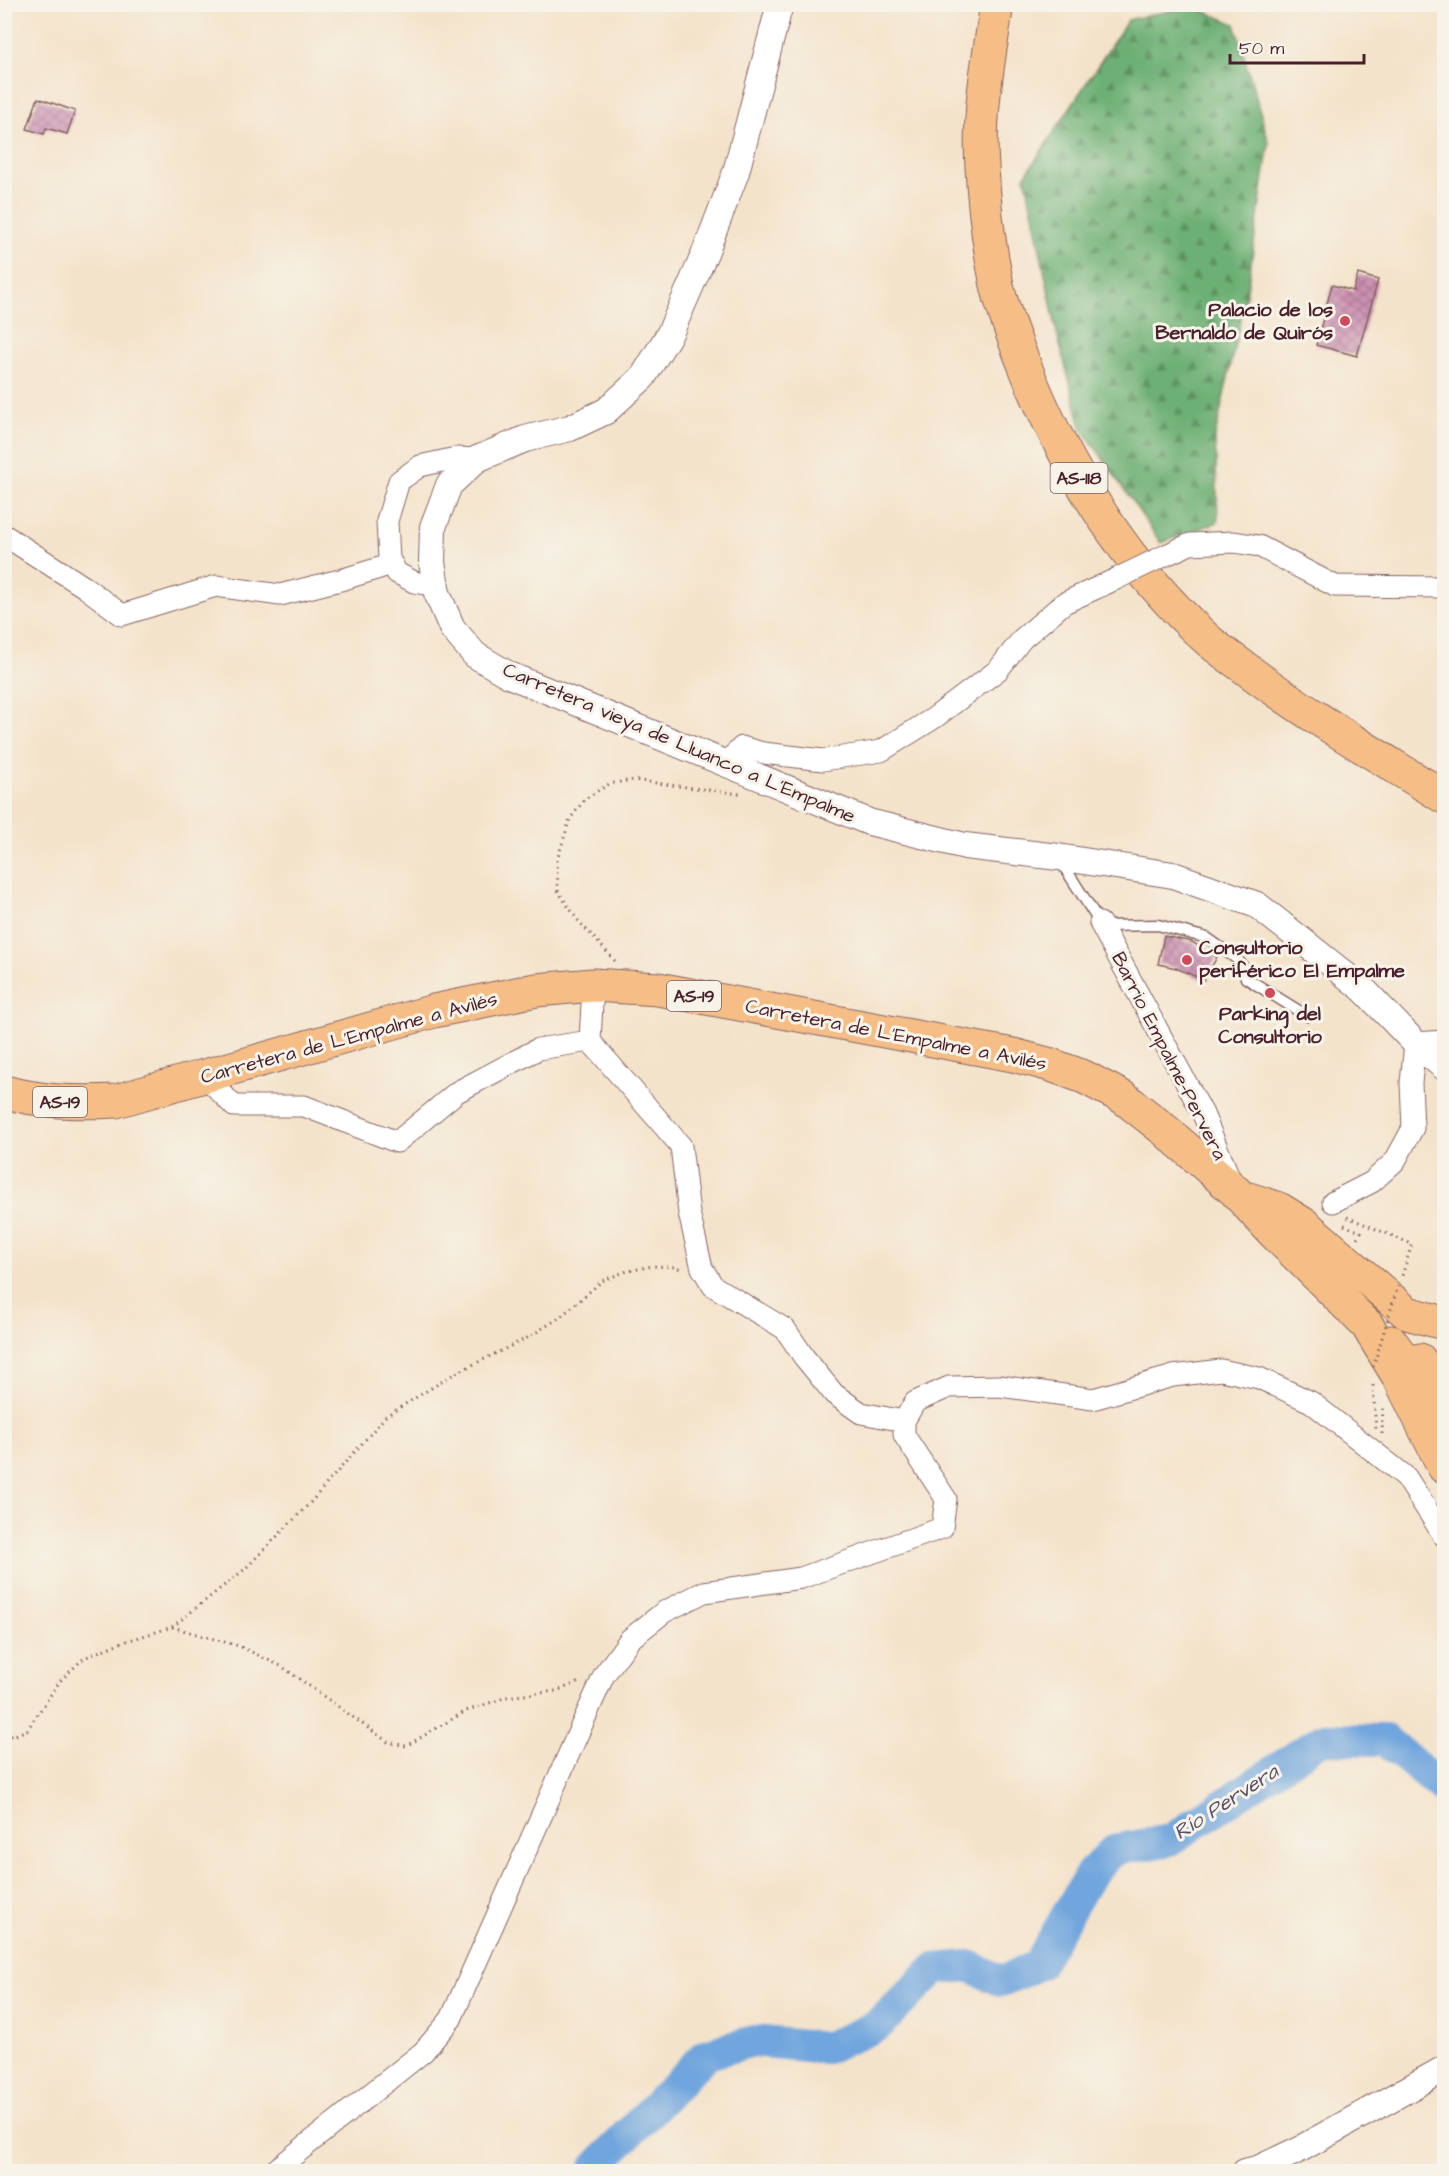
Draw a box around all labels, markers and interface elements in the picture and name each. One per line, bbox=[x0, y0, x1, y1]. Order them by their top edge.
scale bar bbox=[1230, 27, 1364, 65]
text: 50 m bbox=[1239, 36, 1284, 61]
place label: Palacio de los Bernaldo de Quirós bbox=[1155, 296, 1333, 347]
marker: Palacio de los Bernaldo de Quirós bbox=[1338, 314, 1352, 328]
road number: AS-118 bbox=[1050, 463, 1108, 493]
street label: Carretera vieya de Lluanco a L'Empalme bbox=[498, 656, 860, 831]
place label: Consultorio periférico El Empalme bbox=[1199, 934, 1405, 985]
street label: Barrio Empalme-Pervera bbox=[1104, 947, 1234, 1165]
marker: Consultorio periférico El Empalme bbox=[1180, 953, 1194, 967]
road number: AS-19 bbox=[667, 981, 721, 1011]
street label: Carretera de L'Empalme a Avilés bbox=[198, 985, 500, 1091]
marker: Parking del Consultorio bbox=[1263, 986, 1277, 1000]
street label: Carretera de L'Empalme a Avilés bbox=[743, 992, 1049, 1078]
place label: Parking del Consultorio bbox=[1218, 1000, 1322, 1051]
road number: AS-19 bbox=[33, 1087, 87, 1117]
water label: Río Pervera bbox=[1168, 1757, 1285, 1847]

